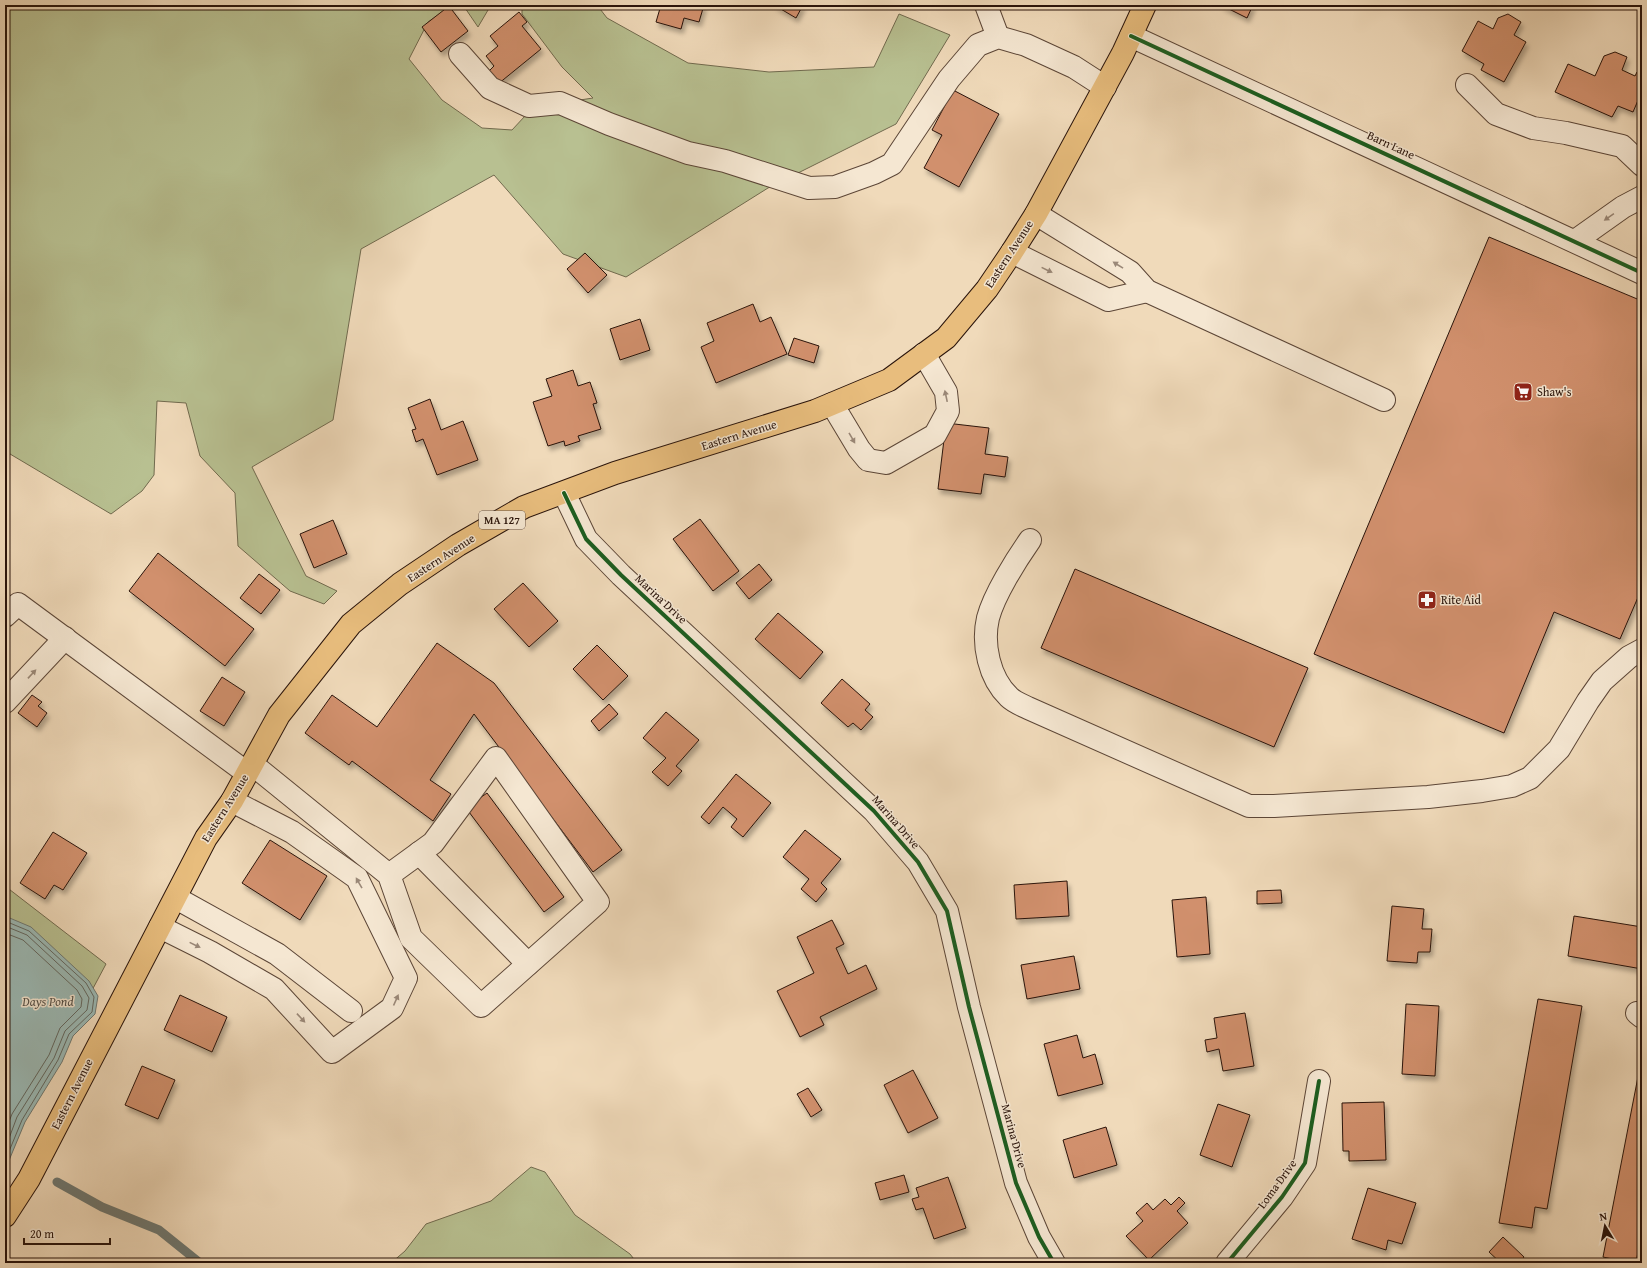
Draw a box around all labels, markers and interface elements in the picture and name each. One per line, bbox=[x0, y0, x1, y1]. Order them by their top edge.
street label: Barn Lane bbox=[1365, 126, 1418, 163]
one-way arrow bbox=[1603, 213, 1614, 221]
street label: Eastern Avenue bbox=[980, 216, 1037, 291]
one-way arrow bbox=[1113, 261, 1124, 268]
one-way arrow bbox=[1041, 267, 1052, 273]
supermarket icon: Shaw's bbox=[1512, 381, 1534, 403]
place label: Shaw's bbox=[1537, 383, 1572, 400]
one-way arrow bbox=[942, 390, 948, 403]
street label: Eastern Avenue bbox=[699, 415, 779, 454]
one-way arrow bbox=[848, 432, 855, 444]
road number: MA 127 bbox=[479, 511, 525, 529]
street label: Eastern Avenue bbox=[404, 529, 478, 586]
street label: Marina Drive bbox=[631, 570, 691, 628]
pharmacy icon: Rite Aid bbox=[1416, 589, 1438, 611]
place label: Rite Aid bbox=[1441, 591, 1481, 608]
one-way arrow bbox=[27, 668, 36, 679]
street label: Eastern Avenue bbox=[197, 770, 253, 845]
street label: Marina Drive bbox=[868, 791, 925, 852]
one-way arrow bbox=[356, 877, 363, 889]
one-way arrow bbox=[190, 942, 201, 948]
water label: Days Pond bbox=[21, 992, 74, 1011]
one-way arrow bbox=[393, 994, 399, 1005]
one-way arrow bbox=[296, 1014, 305, 1023]
street label: Eastern Avenue bbox=[46, 1055, 97, 1132]
street label: Marina Drive bbox=[998, 1102, 1031, 1170]
street label: Loma Drive bbox=[1253, 1155, 1300, 1212]
north arrow bbox=[1585, 1206, 1625, 1246]
text: N bbox=[1598, 1208, 1609, 1225]
scale bar bbox=[24, 1220, 110, 1246]
text: 20 m bbox=[30, 1225, 54, 1242]

